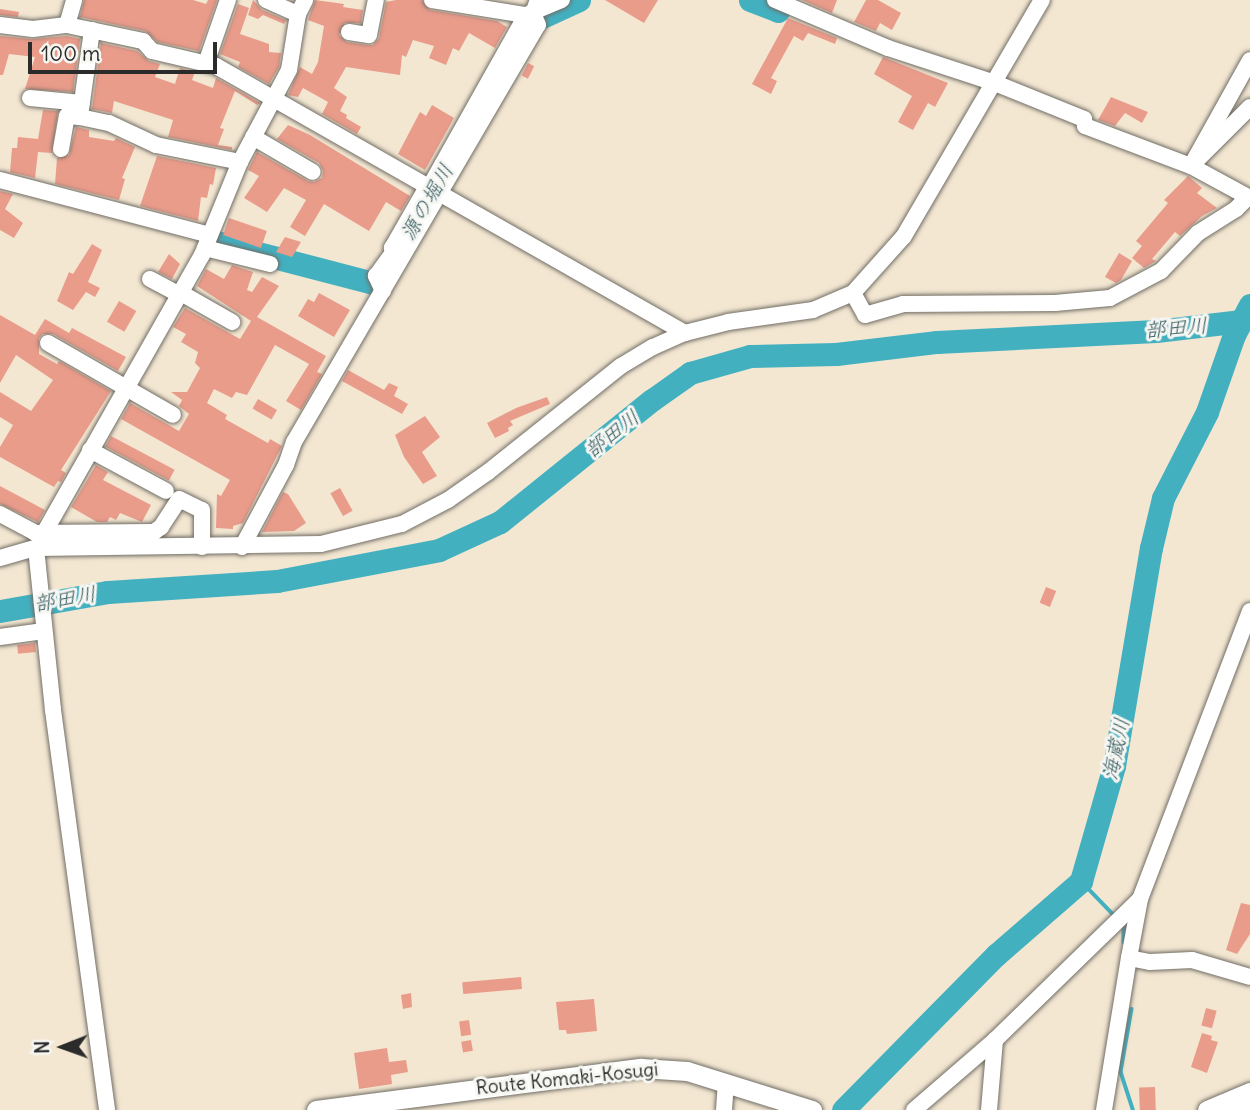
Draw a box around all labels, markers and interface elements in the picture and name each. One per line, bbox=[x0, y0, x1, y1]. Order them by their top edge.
scale bar bbox=[32, 28, 220, 72]
text: 100 m bbox=[41, 40, 100, 67]
water label: 源の堀川 bbox=[395, 159, 459, 245]
water label: 部田川 bbox=[1144, 313, 1208, 343]
water label: 部田川 bbox=[579, 405, 645, 463]
water label: 部田川 bbox=[32, 581, 98, 617]
water label: 海蔵川 bbox=[1097, 716, 1135, 782]
north arrow bbox=[28, 1012, 98, 1082]
text: N bbox=[30, 1041, 54, 1054]
street label: Route Komaki-Kosugi bbox=[475, 1058, 659, 1100]

